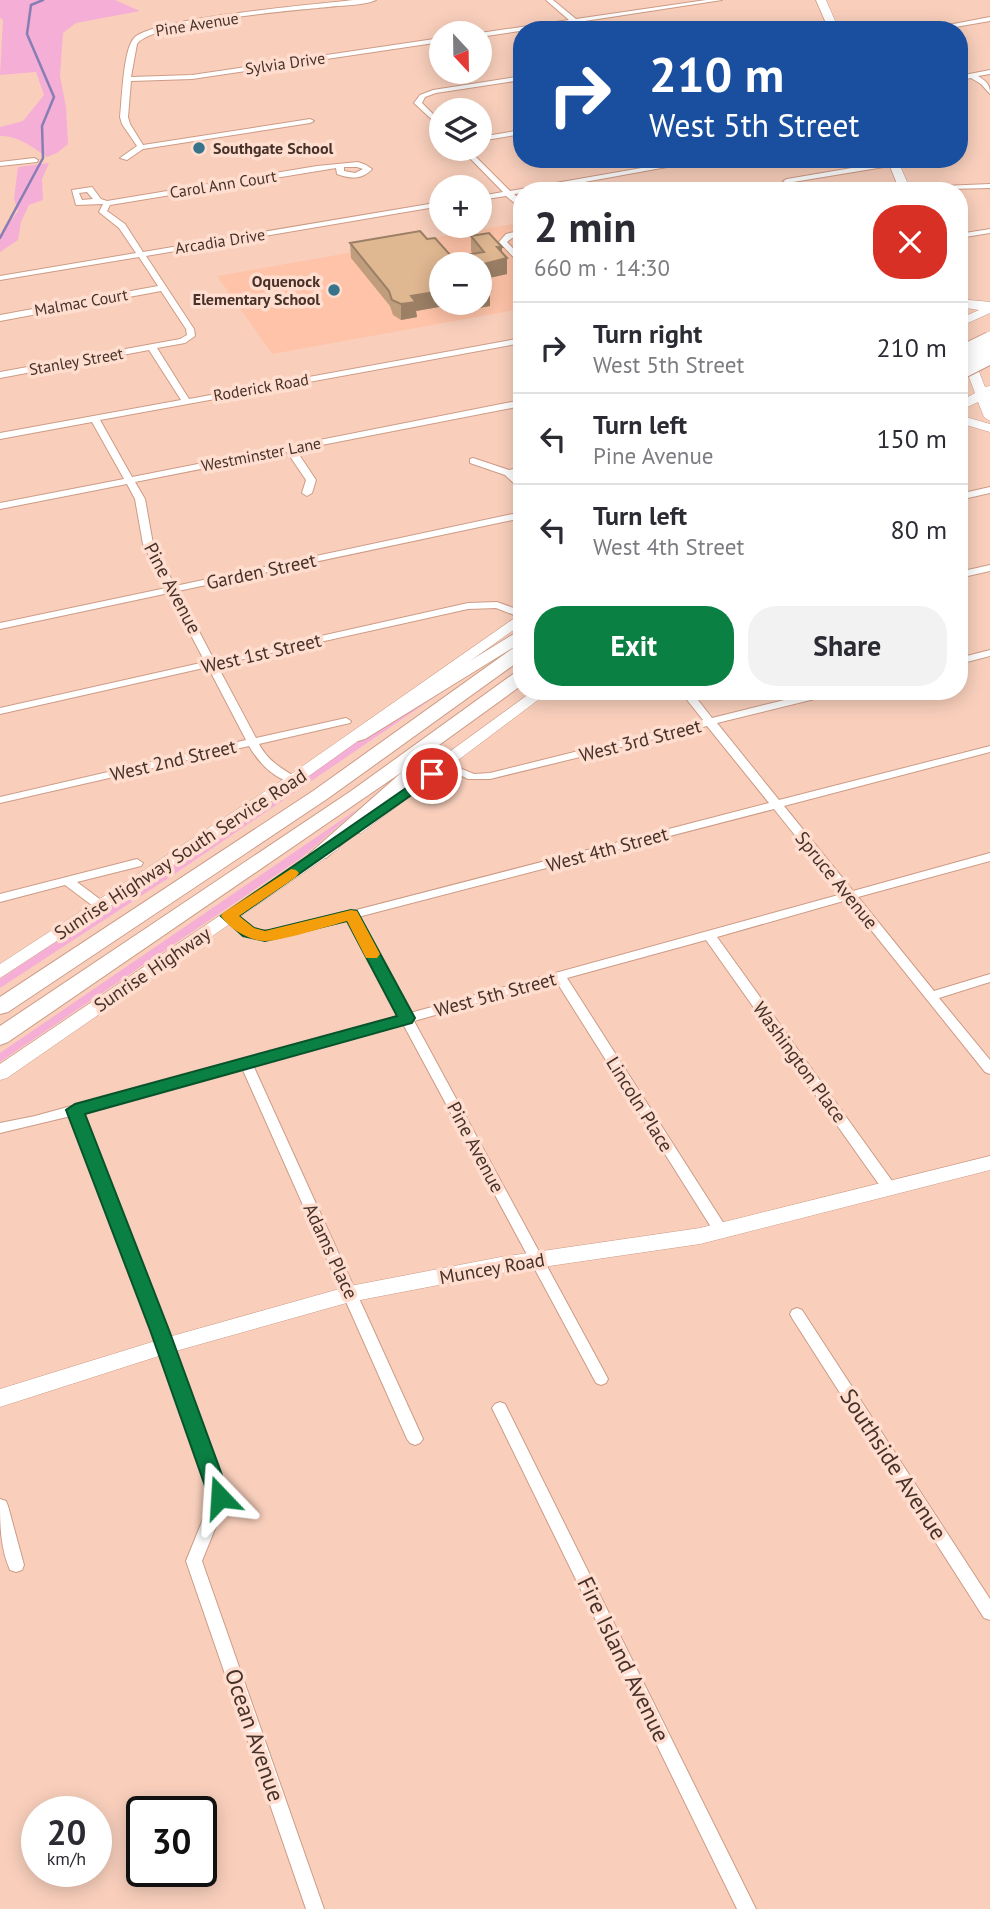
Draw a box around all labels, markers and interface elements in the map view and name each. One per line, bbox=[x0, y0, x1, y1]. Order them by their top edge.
street label: Pine Avenue bbox=[154, 8, 240, 40]
north arrow bbox=[429, 21, 492, 84]
map controls bbox=[429, 21, 492, 315]
text: 210 m bbox=[649, 42, 784, 106]
street label: Sylvia Drive bbox=[244, 47, 326, 79]
icon: right bbox=[534, 49, 625, 140]
button: layers bbox=[429, 98, 492, 161]
text: West 5th Street bbox=[649, 104, 859, 146]
place label: Southgate School bbox=[213, 138, 333, 158]
marker: Southgate School bbox=[191, 140, 207, 156]
street label: Carol Ann Court bbox=[168, 166, 278, 202]
button: + bbox=[429, 175, 492, 238]
text: 2 min bbox=[534, 199, 636, 254]
button: close bbox=[873, 205, 947, 279]
street label: Arcadia Drive bbox=[174, 224, 266, 258]
button: − bbox=[429, 252, 492, 315]
text: 660 m · 14:30 bbox=[534, 253, 670, 282]
place label: Oquenock Elementary School bbox=[193, 271, 320, 309]
marker: Oquenock Elementary School bbox=[326, 282, 342, 298]
street label: Malmac Court bbox=[33, 284, 130, 320]
text: Turn right bbox=[593, 317, 702, 350]
icon: right bbox=[534, 329, 572, 367]
text: 210 m bbox=[876, 331, 947, 364]
street label: Stanley Street bbox=[27, 343, 125, 379]
text: West 5th Street bbox=[593, 350, 744, 379]
street label: Roderick Road bbox=[212, 369, 310, 405]
text: Turn left bbox=[593, 408, 687, 441]
icon: left bbox=[534, 420, 572, 458]
text: 150 m bbox=[876, 422, 947, 455]
street label: Westminster Lane bbox=[199, 433, 323, 475]
text: Pine Avenue bbox=[593, 441, 714, 470]
text: Turn left bbox=[593, 499, 687, 532]
icon: left bbox=[534, 511, 572, 549]
text: 80 m bbox=[891, 513, 947, 546]
text: West 4th Street bbox=[593, 532, 744, 561]
street label: Pine Avenue bbox=[139, 538, 207, 638]
street label: Garden Street bbox=[204, 548, 319, 594]
button: Exit bbox=[534, 606, 734, 686]
button: Share bbox=[748, 606, 947, 686]
street label: West 1st Street bbox=[199, 627, 324, 678]
street label: West 3rd Street bbox=[577, 713, 704, 767]
street label: West 2nd Street bbox=[108, 734, 239, 786]
pin bbox=[402, 744, 462, 804]
icon: arrive bbox=[413, 755, 451, 793]
street label: Sunrise Highway South Service Road bbox=[49, 763, 311, 945]
street label: West 4th Street bbox=[544, 821, 671, 877]
street label: Spruce Avenue bbox=[790, 826, 884, 934]
street label: Sunrise Highway bbox=[89, 921, 215, 1017]
street label: West 5th Street bbox=[432, 966, 559, 1022]
street label: Washington Place bbox=[748, 997, 852, 1127]
street label: Lincoln Place bbox=[601, 1052, 679, 1156]
street label: Pine Avenue bbox=[442, 1097, 510, 1197]
street label: Adams Place bbox=[298, 1199, 364, 1303]
street label: Muncey Road bbox=[437, 1247, 547, 1289]
street label: Southside Avenue bbox=[834, 1383, 954, 1545]
position arrow bbox=[183, 1460, 257, 1534]
street label: Fire Island Avenue bbox=[571, 1572, 677, 1746]
street label: Ocean Avenue bbox=[219, 1665, 291, 1805]
speed limit sign: 30 bbox=[126, 1796, 217, 1887]
text: 20 bbox=[47, 1809, 86, 1855]
text: km/h bbox=[47, 1847, 86, 1870]

